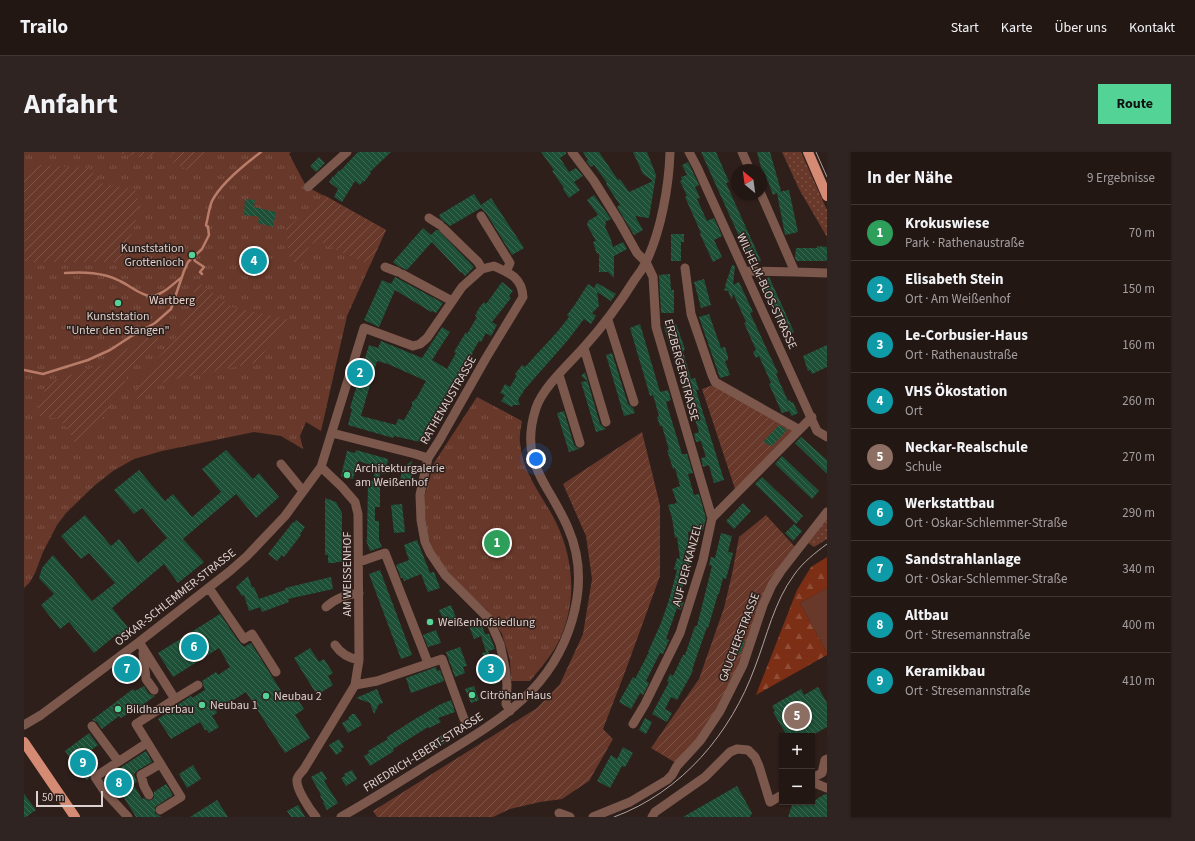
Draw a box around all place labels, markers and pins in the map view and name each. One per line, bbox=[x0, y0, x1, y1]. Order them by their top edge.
place label: Kunststation Grottenloch bbox=[121, 240, 184, 271]
pin: 4 bbox=[241, 246, 267, 276]
marker: Kunststation Grottenloch bbox=[187, 250, 197, 260]
marker: Kunststation "Unter den Stangen" bbox=[113, 298, 123, 308]
place label: Kunststation "Unter den Stangen" bbox=[66, 308, 170, 339]
pin: 2 bbox=[347, 358, 373, 388]
place label: Architekturgalerie am Weißenhof bbox=[355, 460, 445, 491]
marker: Architekturgalerie am Weißenhof bbox=[342, 470, 352, 480]
pin: 1 bbox=[484, 528, 510, 558]
place label: Weißenhofsiedlung bbox=[438, 614, 535, 631]
marker: Weißenhofsiedlung bbox=[425, 617, 435, 627]
pin: 6 bbox=[181, 632, 207, 662]
pin: 7 bbox=[114, 654, 140, 684]
pin: 3 bbox=[478, 654, 504, 684]
place label: Citröhan Haus bbox=[480, 687, 551, 704]
place label: Neubau 2 bbox=[274, 688, 322, 705]
marker: Citröhan Haus bbox=[467, 690, 477, 700]
marker: Neubau 2 bbox=[261, 691, 271, 701]
place label: Neubau 1 bbox=[210, 697, 258, 714]
marker: Neubau 1 bbox=[197, 700, 207, 710]
place label: Bildhauerbau bbox=[126, 701, 194, 718]
pin: 5 bbox=[784, 701, 810, 731]
marker: Bildhauerbau bbox=[113, 704, 123, 714]
pin: 9 bbox=[70, 748, 96, 778]
pin: 8 bbox=[106, 768, 132, 798]

